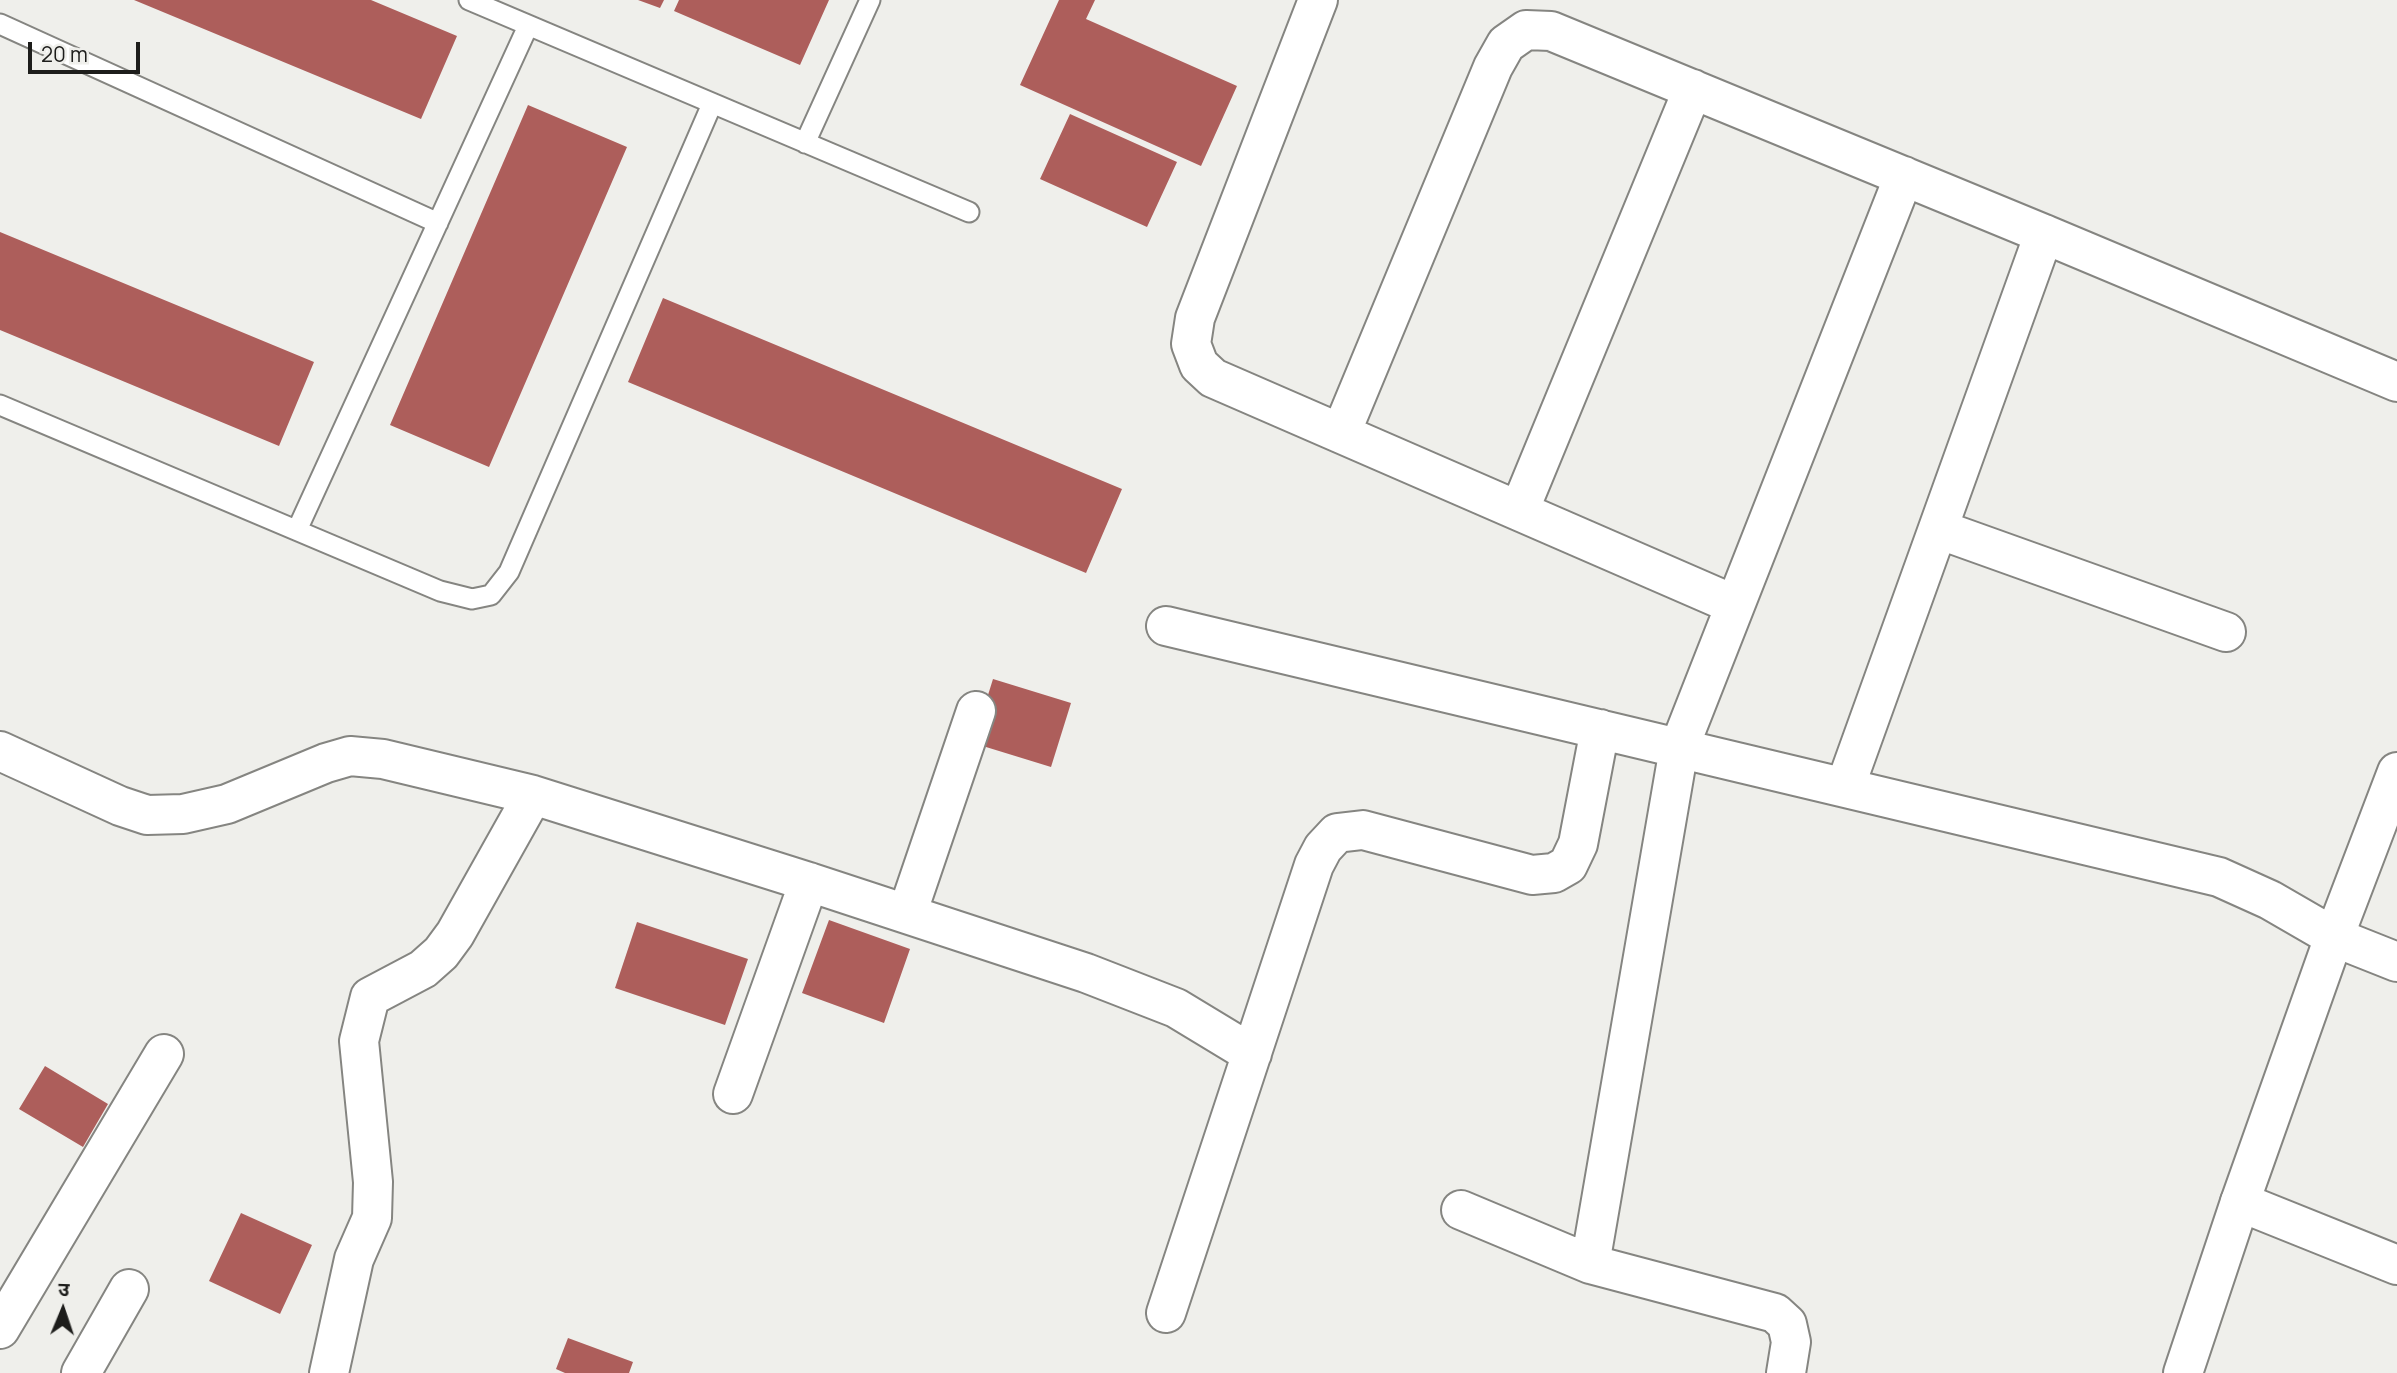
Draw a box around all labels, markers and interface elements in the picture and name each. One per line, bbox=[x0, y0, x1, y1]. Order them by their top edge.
scale bar bbox=[32, 28, 144, 72]
text: 20 m bbox=[41, 40, 88, 68]
north arrow bbox=[28, 1275, 98, 1345]
text: उ bbox=[58, 1276, 70, 1302]

